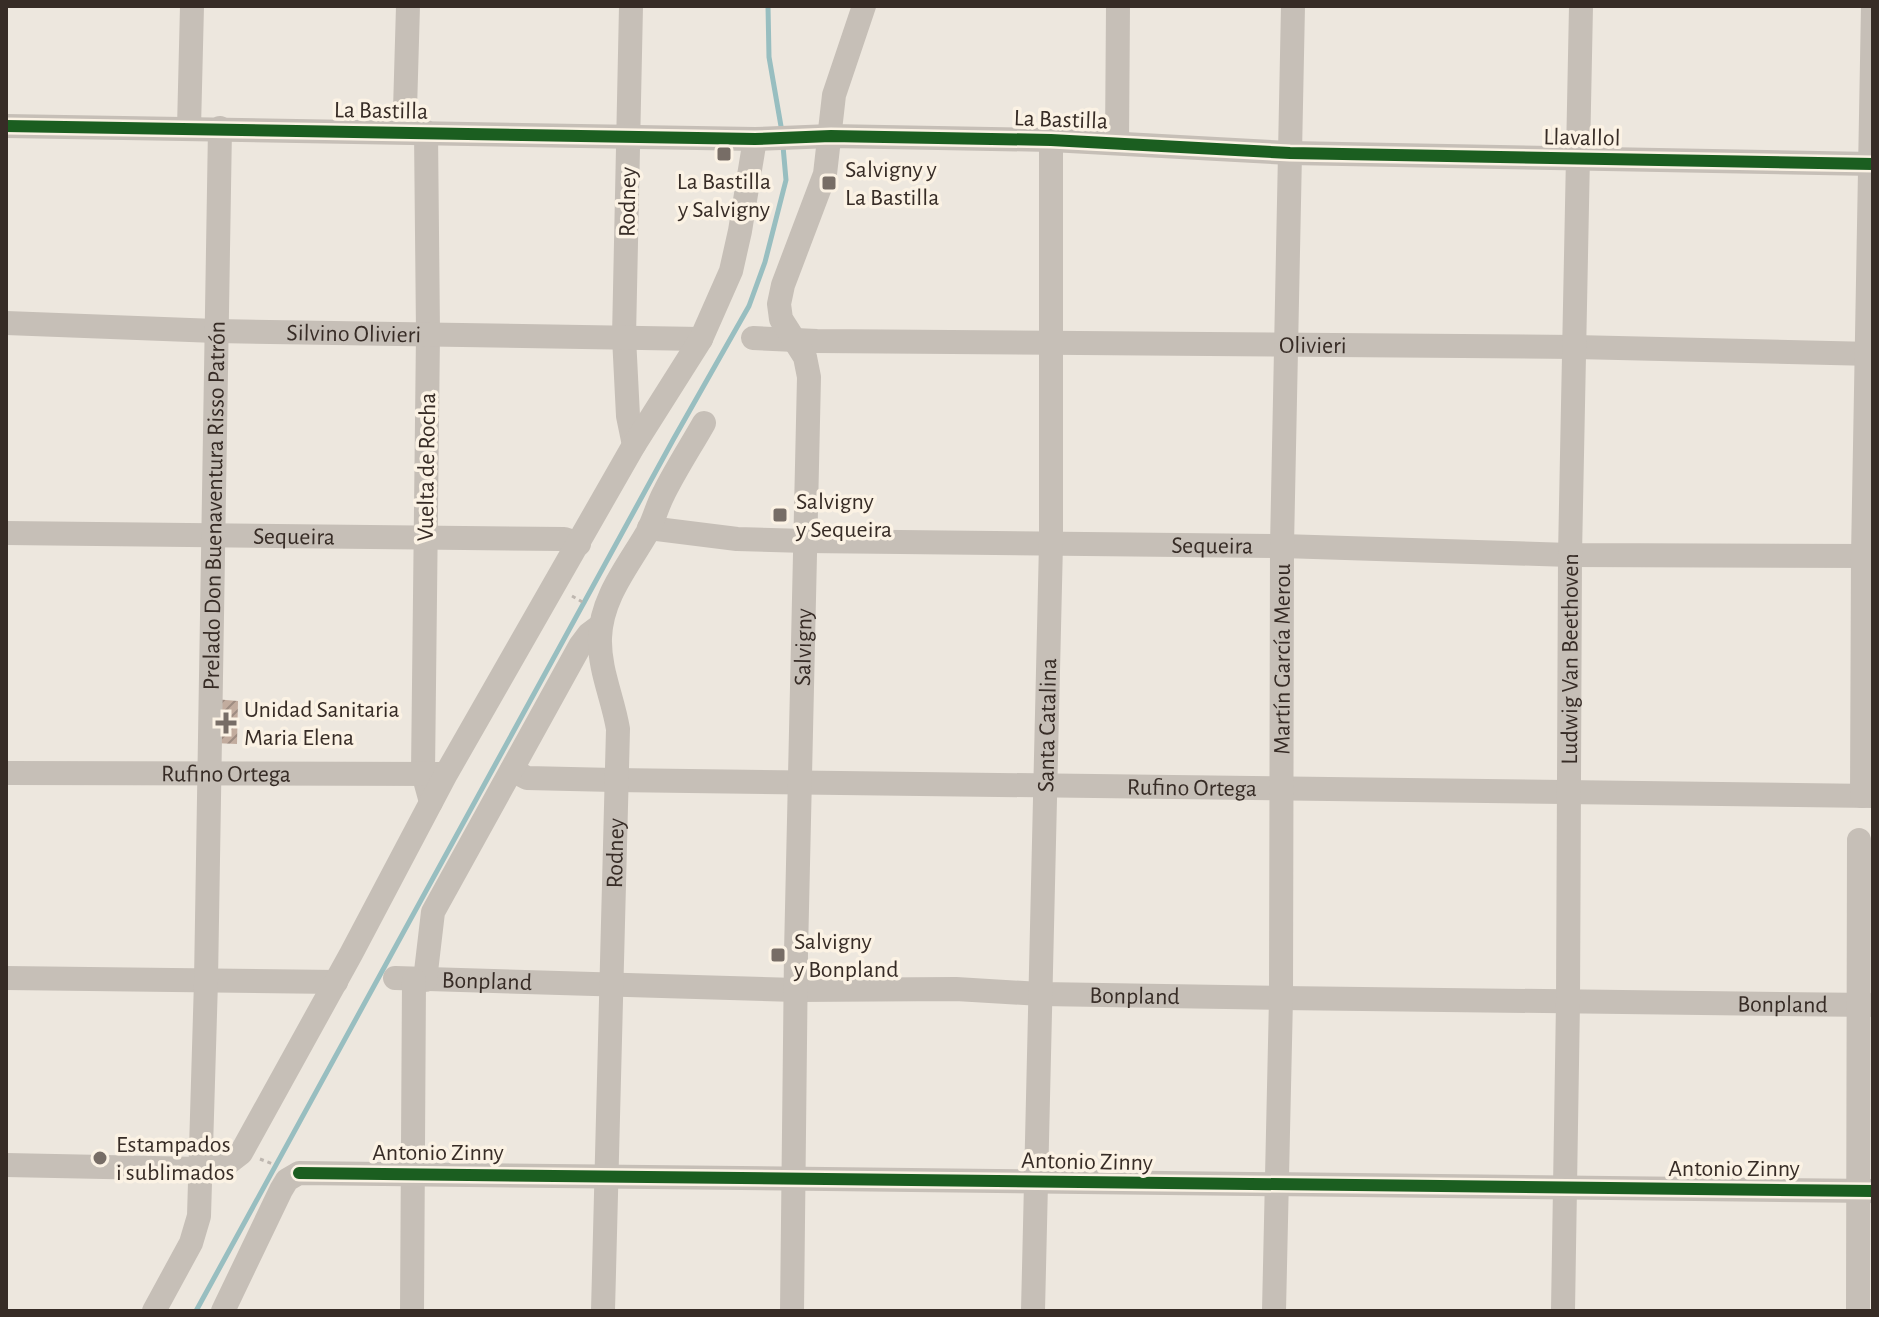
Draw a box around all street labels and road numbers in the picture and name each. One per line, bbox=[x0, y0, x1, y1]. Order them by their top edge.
street label: La Bastilla bbox=[334, 98, 428, 124]
street label: La Bastilla bbox=[1013, 106, 1109, 134]
street label: Llavallol bbox=[1543, 125, 1621, 151]
street label: Rodney bbox=[615, 167, 641, 237]
street label: Prelado Don Buenaventura Risso Patrón bbox=[200, 321, 230, 691]
street label: Silvino Olivieri bbox=[286, 321, 421, 347]
street label: Olivieri bbox=[1279, 334, 1347, 358]
street label: Vuelta de Rocha bbox=[414, 392, 440, 542]
street label: Sequeira bbox=[253, 525, 335, 550]
street label: Sequeira bbox=[1171, 534, 1253, 559]
street label: Ludwig Van Beethoven bbox=[1558, 553, 1583, 765]
street label: Martín García Merou bbox=[1271, 563, 1295, 755]
street label: Salvigny bbox=[791, 608, 817, 686]
street label: Santa Catalina bbox=[1034, 658, 1061, 793]
street label: Rufino Ortega bbox=[161, 762, 291, 787]
street label: Rufino Ortega bbox=[1127, 776, 1257, 801]
street label: Rodney bbox=[603, 818, 629, 889]
street label: Bonpland bbox=[441, 968, 532, 995]
street label: Bonpland bbox=[1089, 984, 1180, 1009]
street label: Bonpland bbox=[1737, 992, 1828, 1017]
street label: Antonio Zinny bbox=[372, 1141, 504, 1165]
street label: Antonio Zinny bbox=[1021, 1149, 1153, 1175]
street label: Antonio Zinny bbox=[1668, 1157, 1800, 1181]

